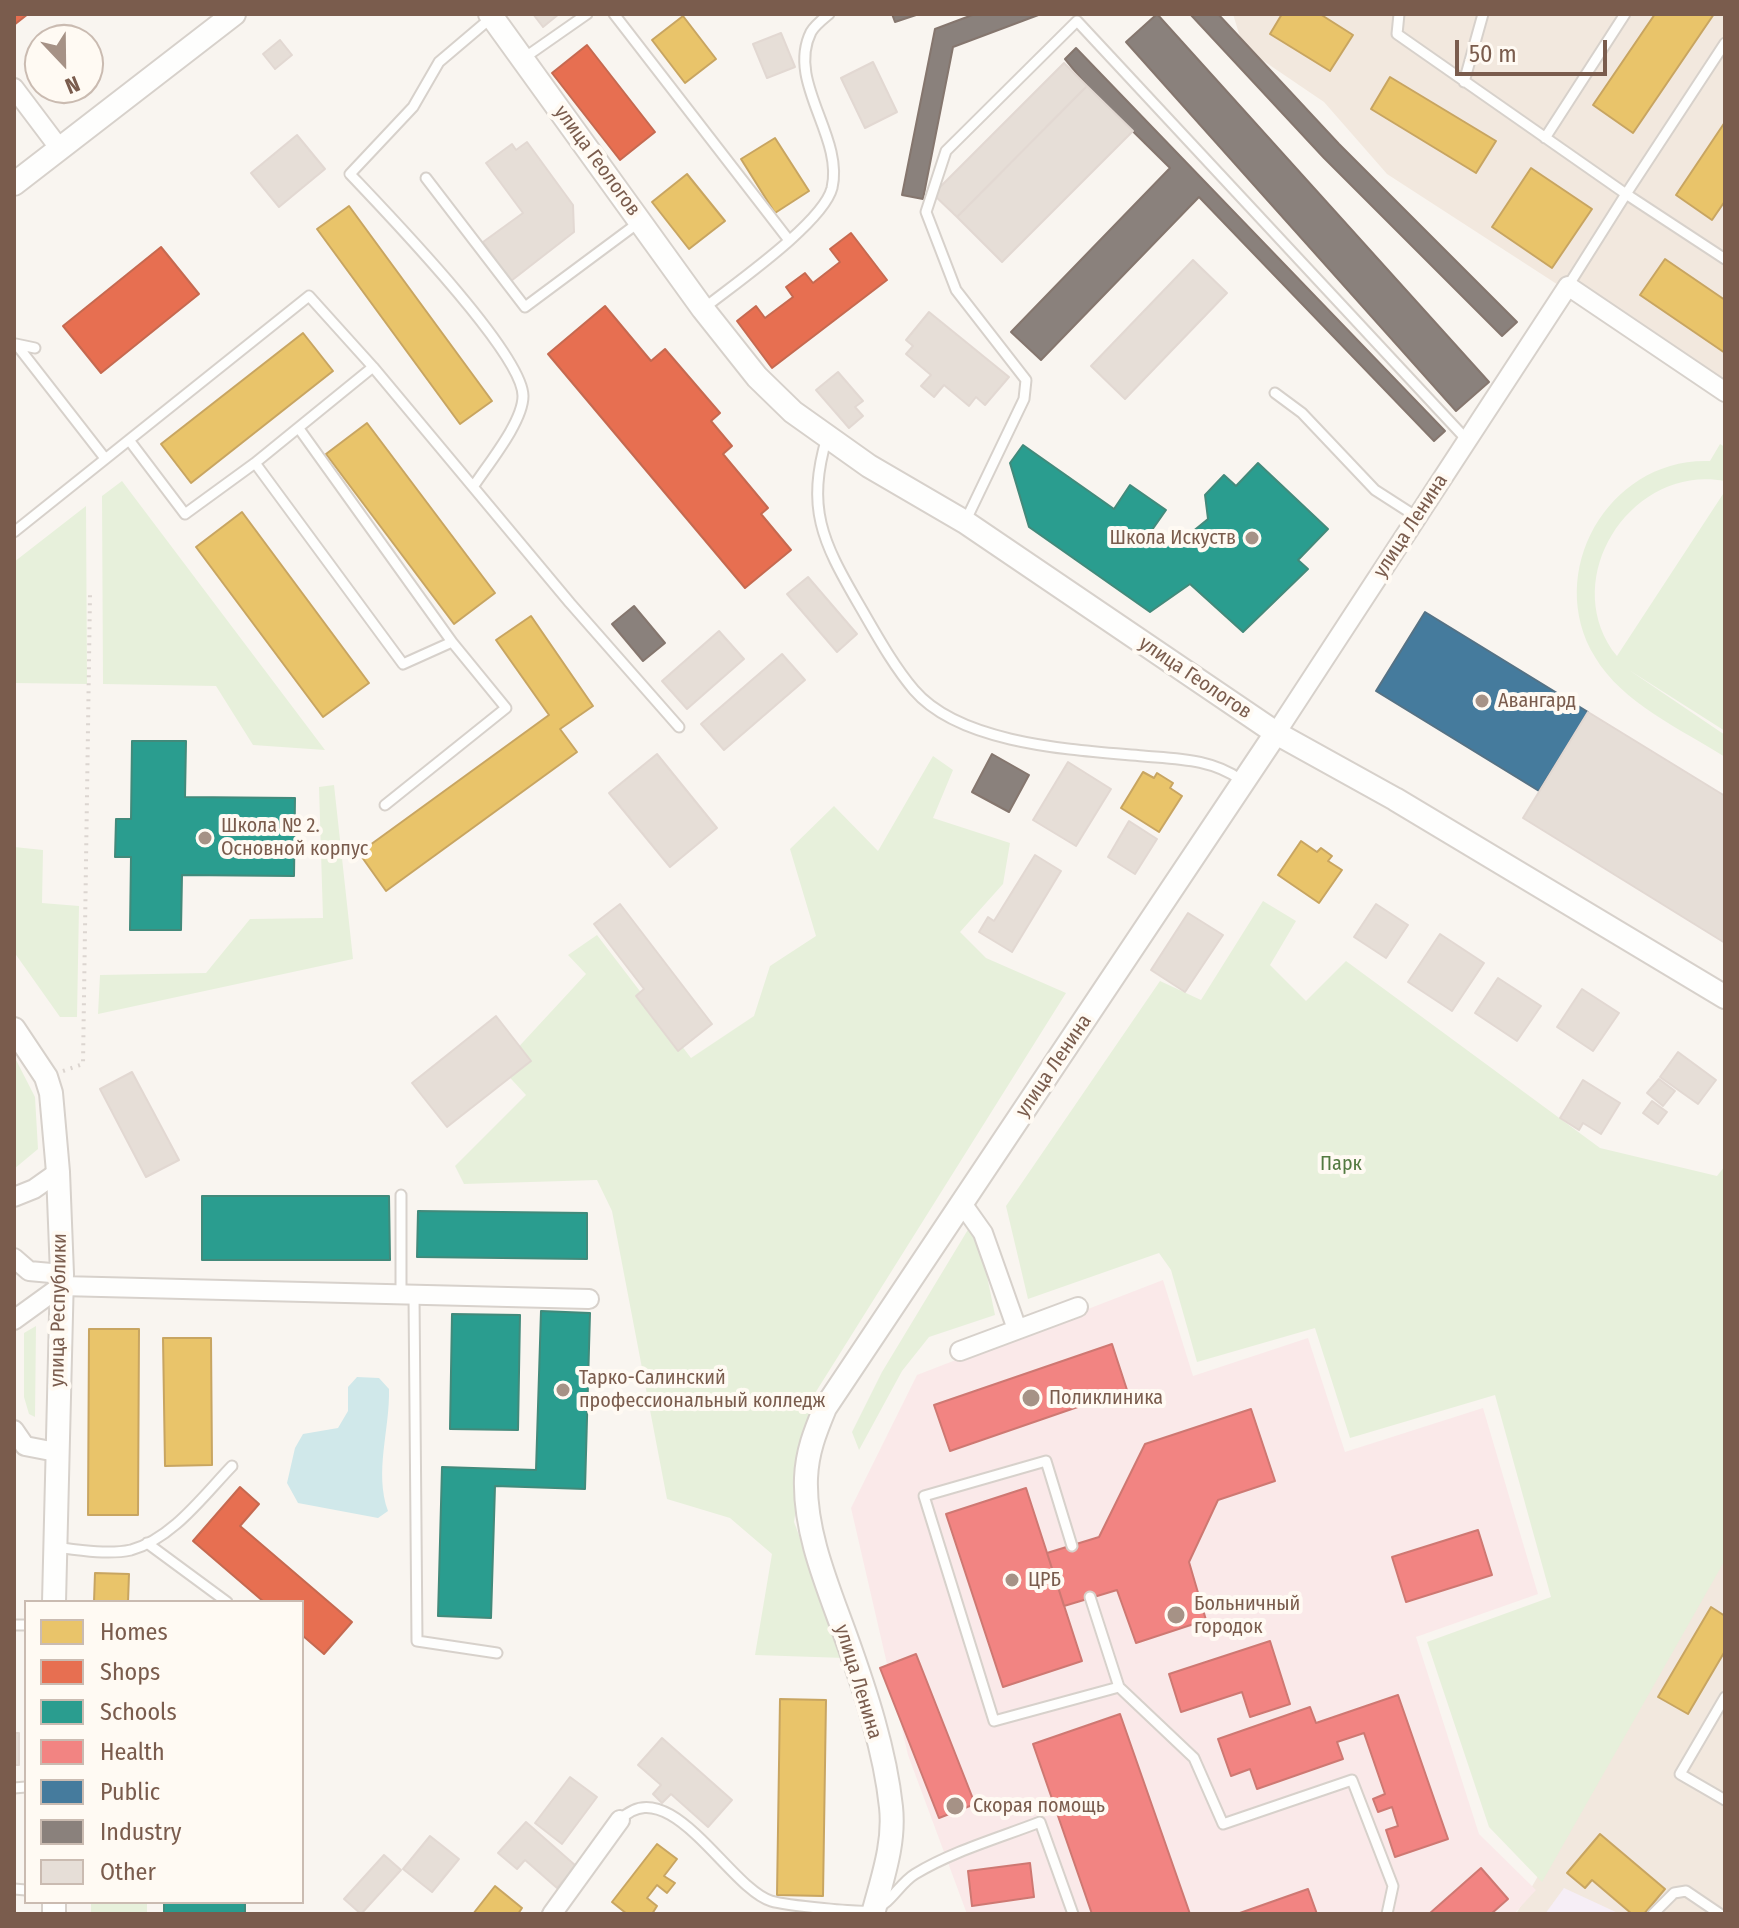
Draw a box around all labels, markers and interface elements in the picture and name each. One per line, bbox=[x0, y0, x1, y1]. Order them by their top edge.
north arrow bbox=[24, 24, 104, 104]
scale bar bbox=[1459, 24, 1611, 74]
text: 50 m bbox=[1469, 40, 1517, 68]
text: N bbox=[61, 70, 84, 100]
street label: улица Геологов bbox=[549, 101, 645, 221]
street label: улица Ленина bbox=[1369, 470, 1453, 582]
place label: Школа Искуств bbox=[1110, 526, 1236, 550]
marker: Школа Искуств bbox=[1243, 529, 1261, 547]
street label: улица Геологов bbox=[1134, 631, 1256, 725]
place label: Авангард bbox=[1498, 689, 1576, 713]
marker: Авангард bbox=[1473, 692, 1491, 710]
place label: Школа № 2. Основной корпус bbox=[221, 814, 368, 861]
marker: Школа № 2. Основной корпус bbox=[196, 829, 214, 847]
street label: улица Ленина bbox=[1011, 1010, 1097, 1122]
park label: Парк bbox=[1320, 1152, 1362, 1176]
street label: улица Республики bbox=[46, 1233, 72, 1387]
place label: Тарко-Салинский профессиональный колледж bbox=[579, 1366, 825, 1413]
marker: Тарко-Салинский профессиональный колледж bbox=[554, 1381, 572, 1399]
place label: Поликлиника bbox=[1049, 1386, 1163, 1410]
marker: Поликлиника bbox=[1020, 1387, 1042, 1409]
place label: ЦРБ bbox=[1028, 1568, 1061, 1592]
marker: ЦРБ bbox=[1003, 1571, 1021, 1589]
place label: Больничный городок bbox=[1194, 1592, 1300, 1639]
legend bbox=[24, 1600, 304, 1904]
marker: Больничный городок bbox=[1165, 1604, 1187, 1626]
text: Homes bbox=[100, 1618, 168, 1646]
street label: улица Ленина bbox=[829, 1622, 887, 1742]
text: Shops bbox=[100, 1658, 160, 1686]
text: Schools bbox=[100, 1698, 177, 1726]
text: Health bbox=[100, 1738, 165, 1766]
text: Public bbox=[100, 1778, 160, 1806]
place label: Скорая помощь bbox=[973, 1794, 1105, 1818]
marker: Скорая помощь bbox=[944, 1795, 966, 1817]
text: Industry bbox=[100, 1818, 182, 1846]
text: Other bbox=[100, 1858, 156, 1886]

